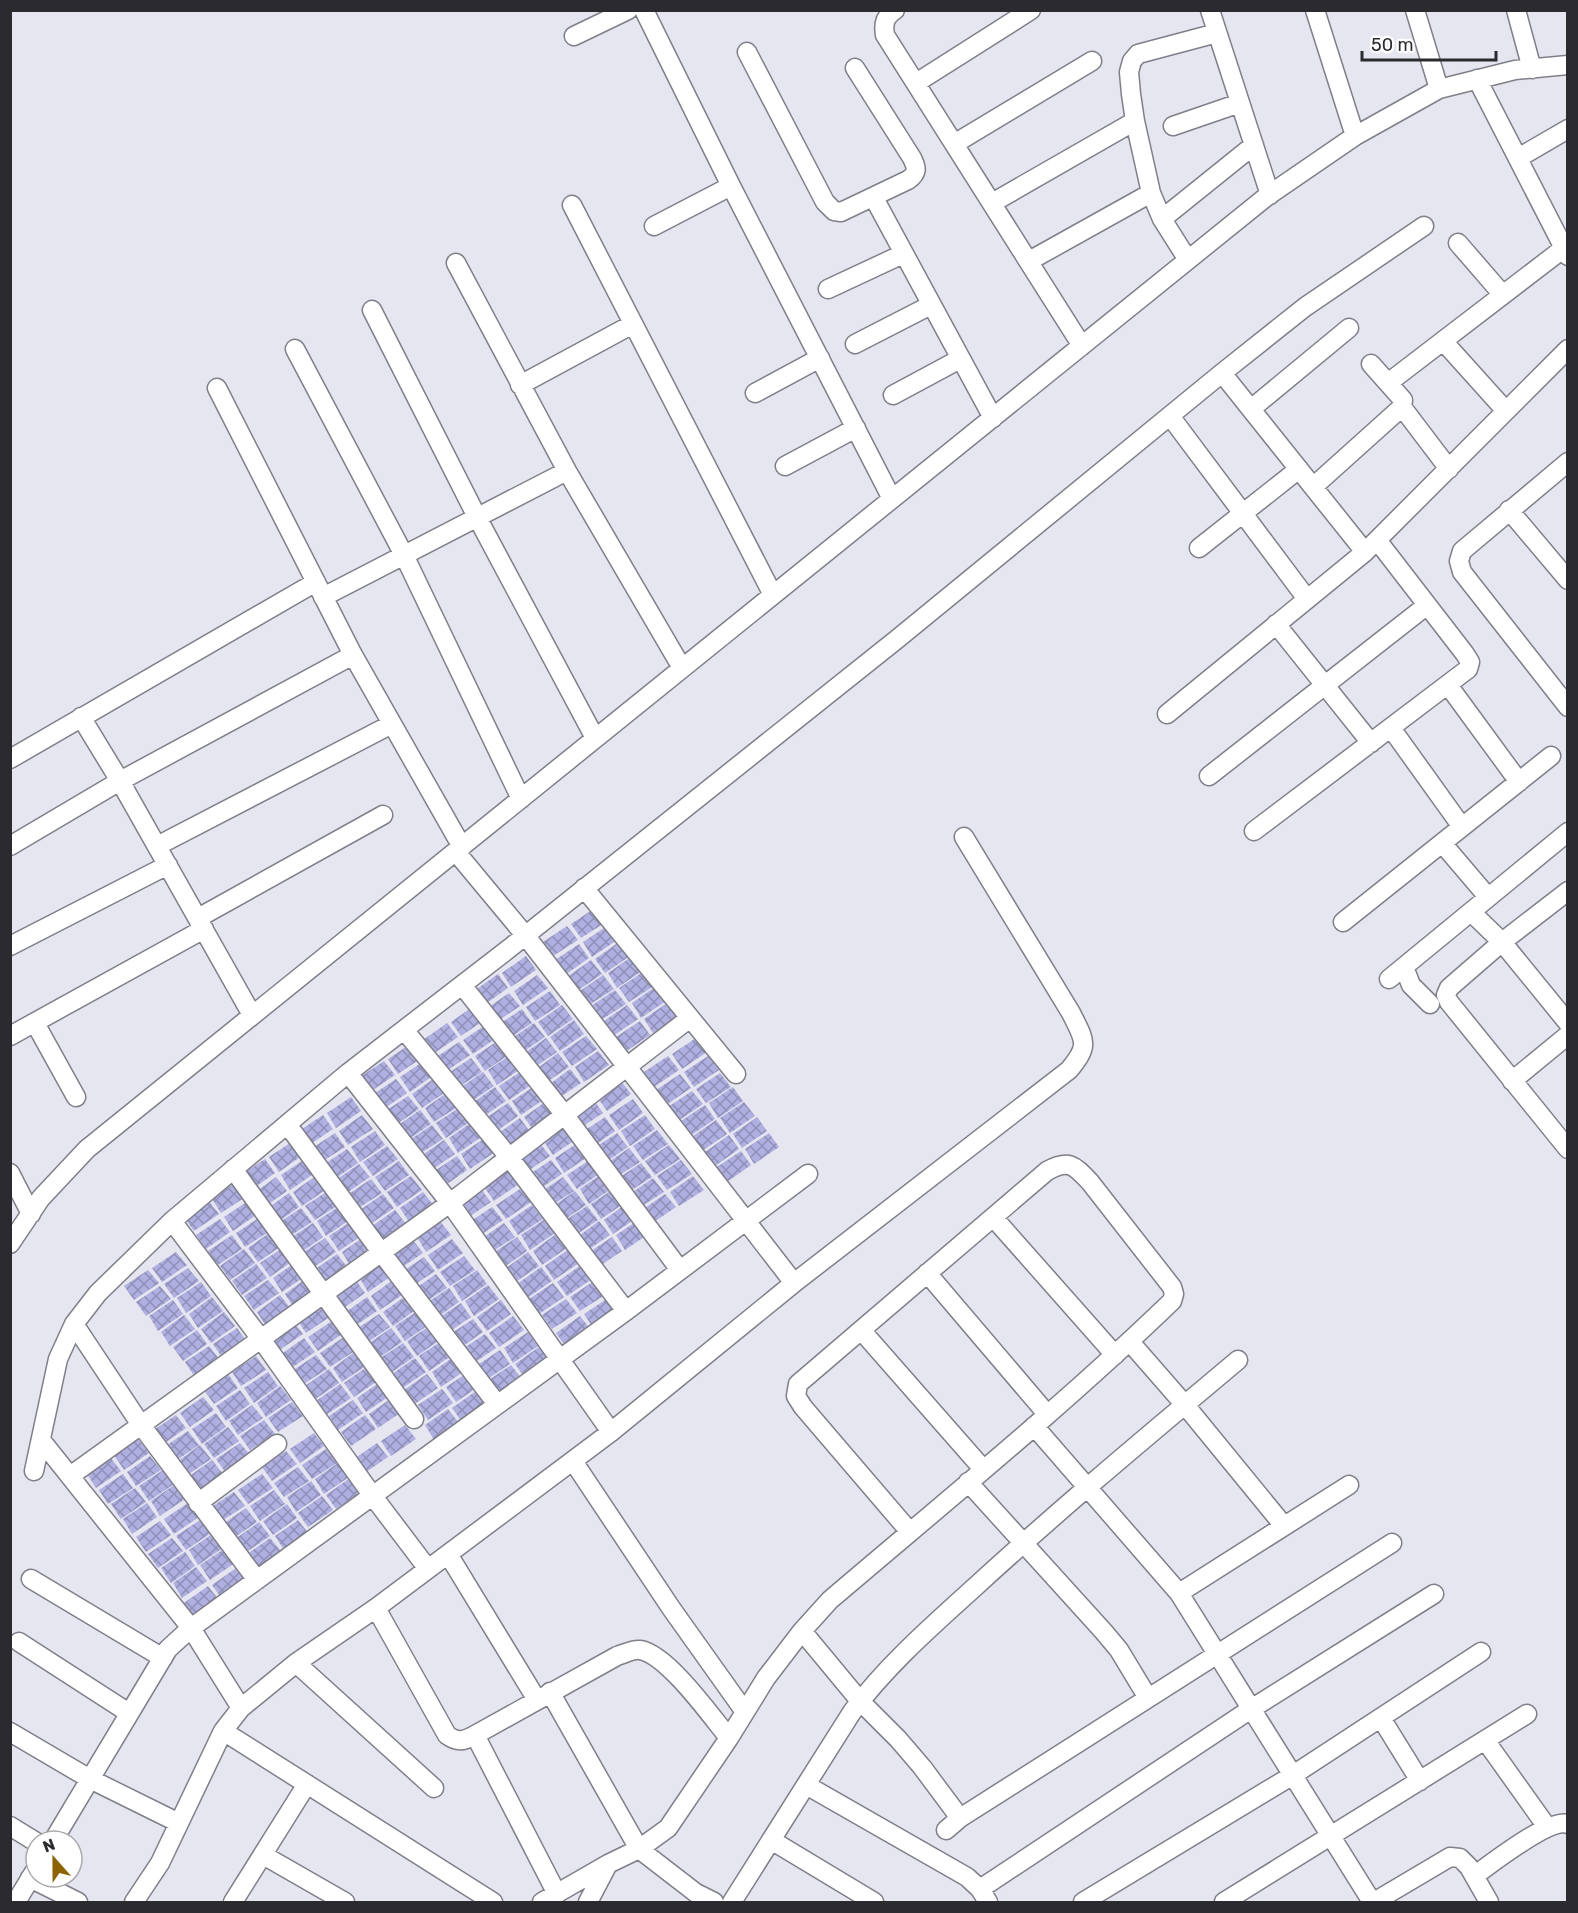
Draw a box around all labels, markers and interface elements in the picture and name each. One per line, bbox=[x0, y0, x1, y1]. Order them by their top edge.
scale bar bbox=[1362, 24, 1496, 62]
text: 50 m bbox=[1371, 34, 1414, 56]
north arrow bbox=[24, 1829, 84, 1889]
text: N bbox=[40, 1835, 58, 1856]

